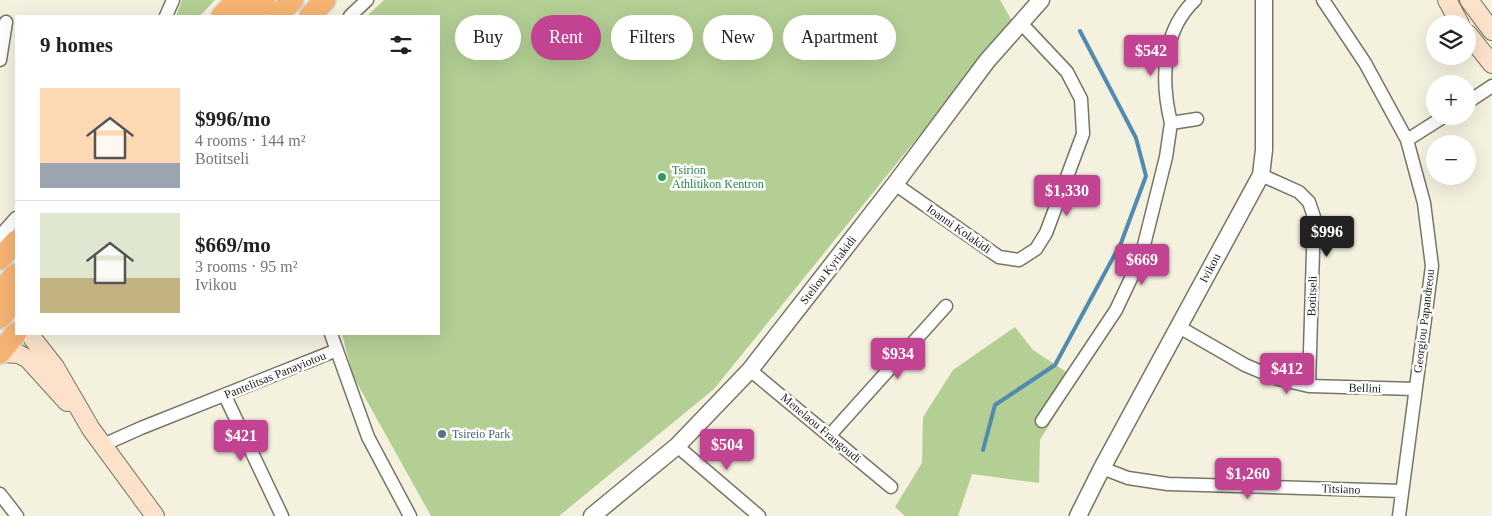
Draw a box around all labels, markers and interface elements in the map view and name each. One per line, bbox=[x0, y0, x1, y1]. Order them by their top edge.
chip: Buy bbox=[455, 15, 521, 60]
chip: Rent bbox=[531, 15, 601, 60]
chip: Filters bbox=[611, 15, 693, 60]
chip: New bbox=[703, 15, 773, 60]
chip: Apartment bbox=[783, 15, 896, 60]
map controls bbox=[1426, 15, 1476, 185]
button: layers bbox=[1426, 15, 1476, 65]
icon: filters bbox=[387, 31, 415, 59]
text: 9 homes bbox=[40, 33, 113, 57]
pin: $542 bbox=[1121, 34, 1181, 77]
text: $542 bbox=[1135, 42, 1167, 59]
button: + bbox=[1426, 75, 1476, 125]
text: $996/mo bbox=[195, 107, 271, 131]
icon: home bbox=[80, 108, 140, 168]
text: 4 rooms · 144 m² bbox=[195, 132, 306, 149]
button: − bbox=[1426, 135, 1476, 185]
text: Botitseli bbox=[195, 150, 249, 167]
place label: Tsirion Athlitikon Kentron bbox=[672, 163, 764, 191]
marker: Tsirion Athlitikon Kentron bbox=[656, 171, 668, 183]
pin: $1,330 bbox=[1026, 174, 1108, 217]
text: $1,330 bbox=[1045, 182, 1089, 199]
street label: Ioanni Kolakidi bbox=[924, 202, 995, 257]
pin: $996 bbox=[1297, 216, 1357, 258]
text: $996 bbox=[1311, 223, 1343, 240]
street label: Steliou Kyriakidi bbox=[797, 232, 859, 307]
icon: home bbox=[80, 233, 140, 293]
text: $669/mo bbox=[195, 233, 271, 257]
pin: $669 bbox=[1112, 244, 1172, 286]
text: $669 bbox=[1126, 251, 1158, 268]
street label: Ivikou bbox=[1196, 251, 1224, 285]
text: 3 rooms · 95 m² bbox=[195, 258, 298, 275]
street label: Georgiou Papandreou bbox=[1411, 268, 1437, 374]
street label: Botitseli bbox=[1304, 275, 1320, 317]
text: Ivikou bbox=[195, 276, 237, 293]
pin: $934 bbox=[868, 338, 928, 380]
text: $934 bbox=[882, 345, 914, 362]
street label: Pantelitsas Panayiotou bbox=[222, 348, 328, 402]
pin: $412 bbox=[1257, 352, 1317, 395]
text: $412 bbox=[1271, 360, 1303, 377]
street label: Bellini bbox=[1348, 380, 1382, 396]
street label: Menelaou Frangoudi bbox=[778, 390, 864, 466]
pin: $421 bbox=[211, 420, 271, 462]
text: $421 bbox=[225, 427, 257, 444]
place label: Tsireio Park bbox=[452, 427, 510, 441]
marker: Tsireio Park bbox=[436, 428, 448, 440]
pin: $504 bbox=[697, 428, 757, 471]
text: $504 bbox=[711, 436, 743, 453]
pin: $1,260 bbox=[1207, 458, 1289, 500]
text: $1,260 bbox=[1226, 465, 1270, 482]
street label: Titsiano bbox=[1321, 481, 1361, 497]

